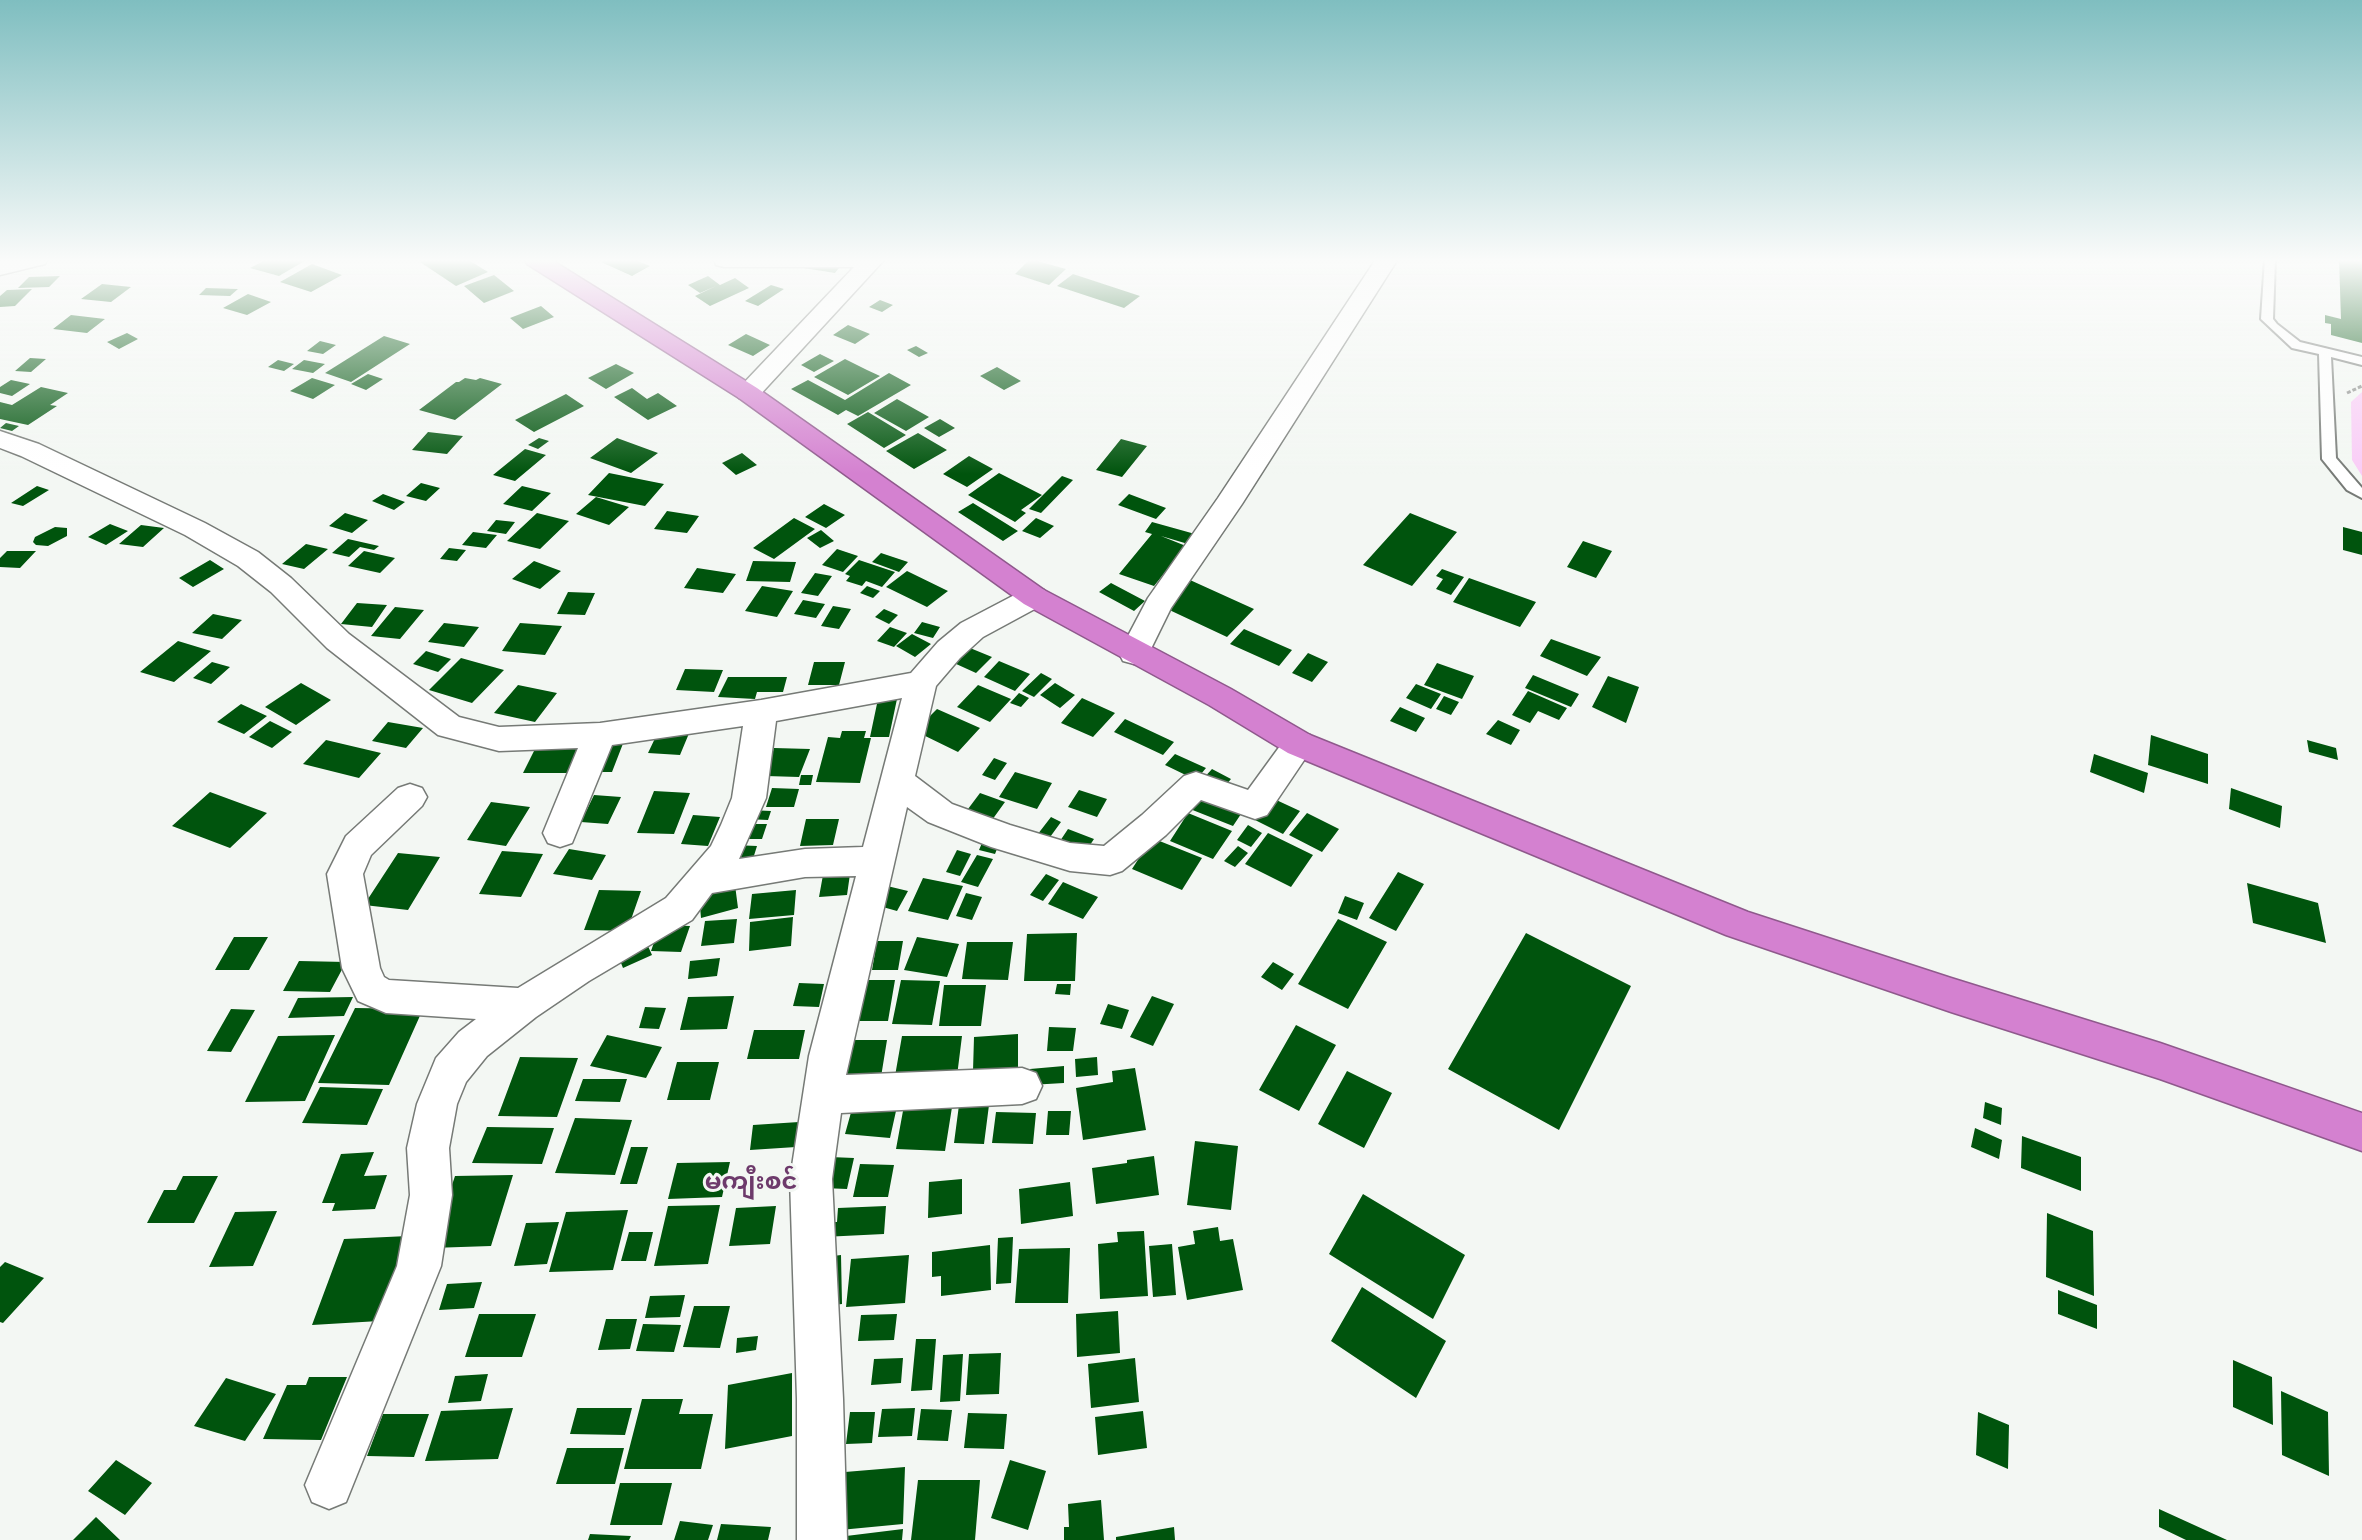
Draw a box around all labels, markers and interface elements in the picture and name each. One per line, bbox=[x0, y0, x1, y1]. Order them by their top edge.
district label: မကျီးစင် bbox=[705, 1169, 797, 1197]

